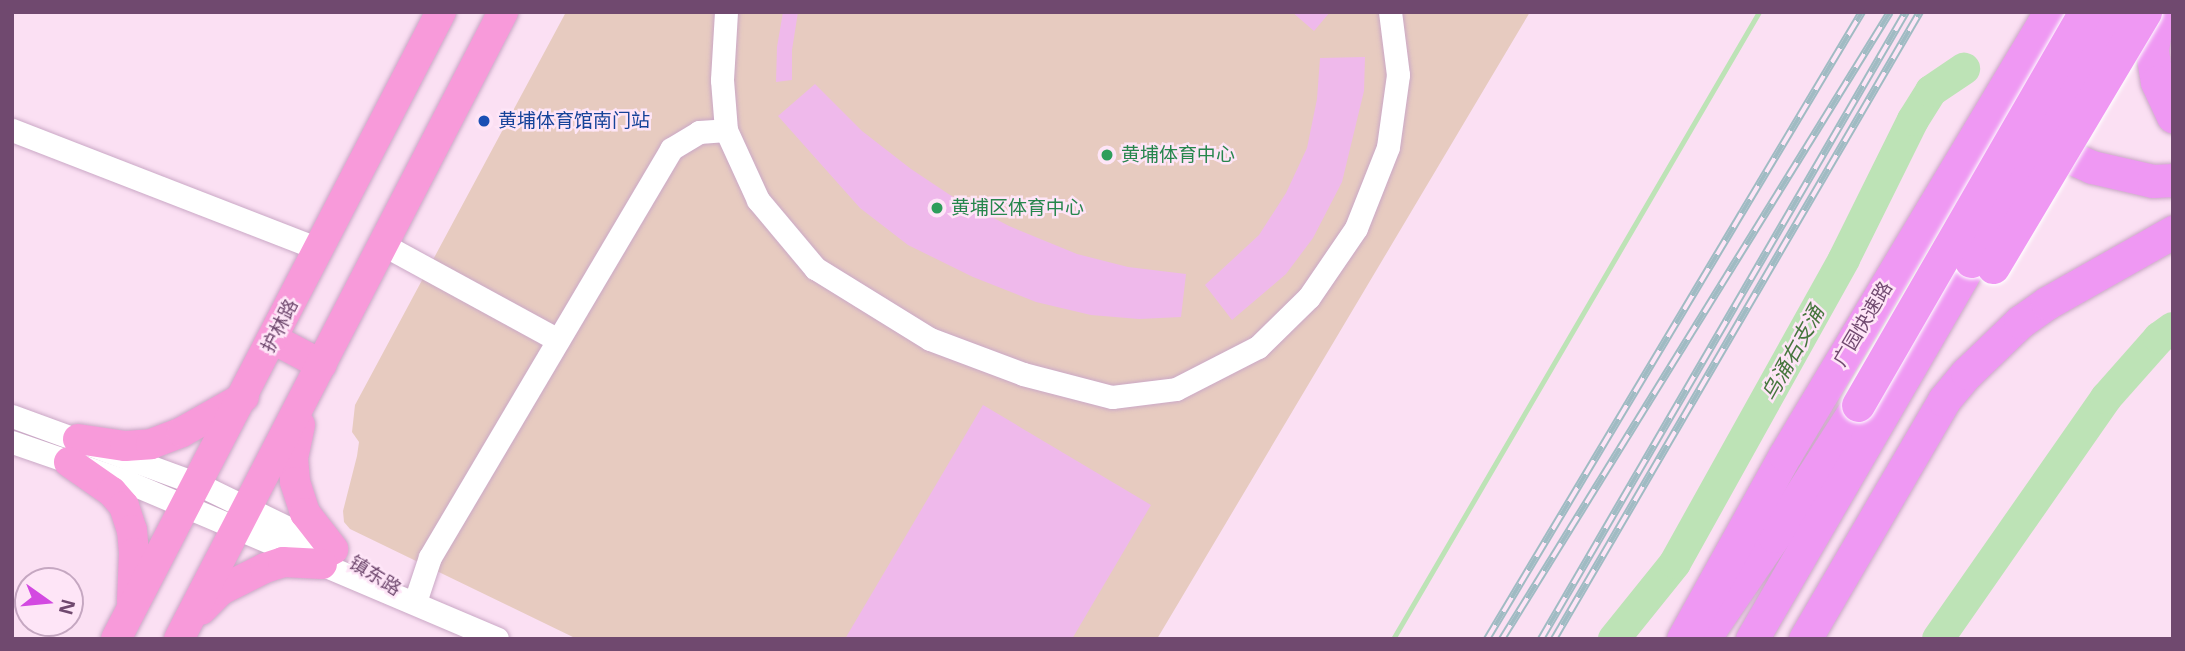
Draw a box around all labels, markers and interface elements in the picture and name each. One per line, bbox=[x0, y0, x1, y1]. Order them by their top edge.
place label: 黄埔体育馆南门站 bbox=[498, 110, 650, 132]
marker: 黄埔体育馆南门站 bbox=[476, 113, 492, 129]
place label: 黄埔体育中心 bbox=[1121, 144, 1235, 166]
marker: 黄埔体育中心 bbox=[1099, 147, 1115, 163]
place label: 黄埔区体育中心 bbox=[951, 197, 1084, 219]
marker: 黄埔区体育中心 bbox=[929, 200, 945, 216]
street label: 广园快速路 bbox=[1829, 277, 1897, 371]
street label: 护林路 bbox=[257, 295, 303, 357]
water label: 乌涌右支涌 bbox=[1756, 301, 1828, 405]
street label: 镇东路 bbox=[345, 551, 405, 601]
north arrow bbox=[14, 567, 84, 637]
text: N bbox=[53, 596, 82, 618]

